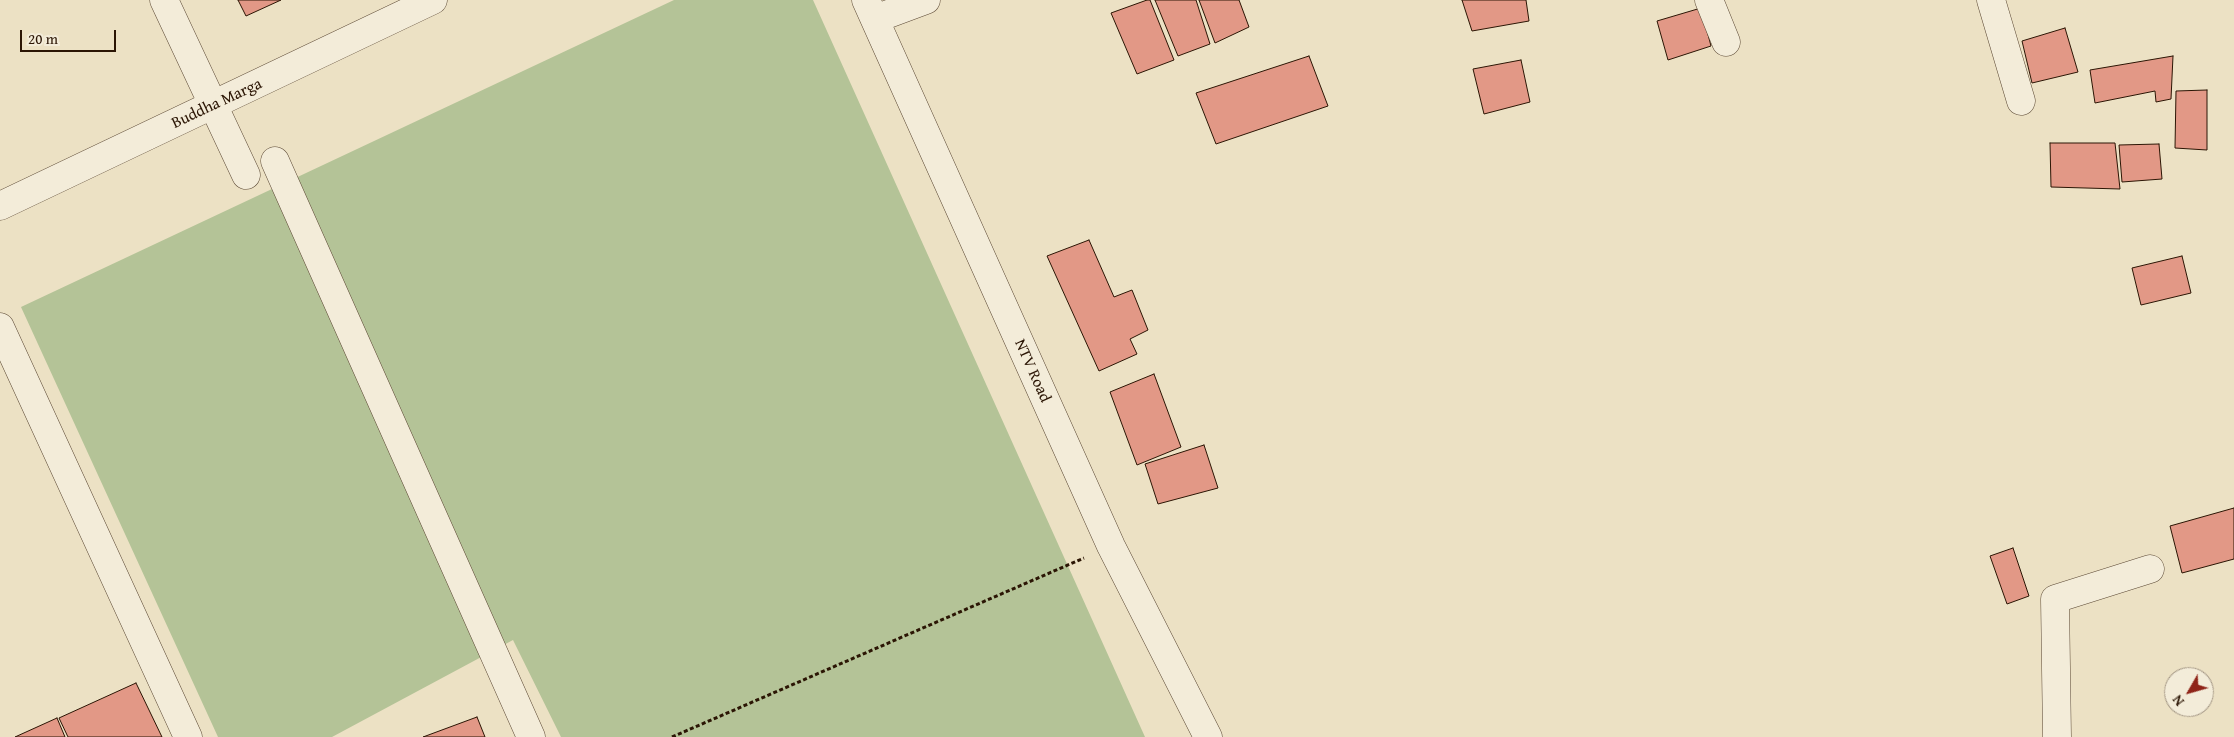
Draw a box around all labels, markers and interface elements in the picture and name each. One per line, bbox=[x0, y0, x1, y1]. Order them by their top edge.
scale bar bbox=[22, 20, 119, 52]
text: 20 m bbox=[28, 28, 58, 49]
street label: Buddha Marga bbox=[169, 75, 265, 133]
street label: NTV Road bbox=[1010, 337, 1054, 405]
north arrow bbox=[2164, 667, 2214, 717]
text: N bbox=[2167, 691, 2189, 710]

